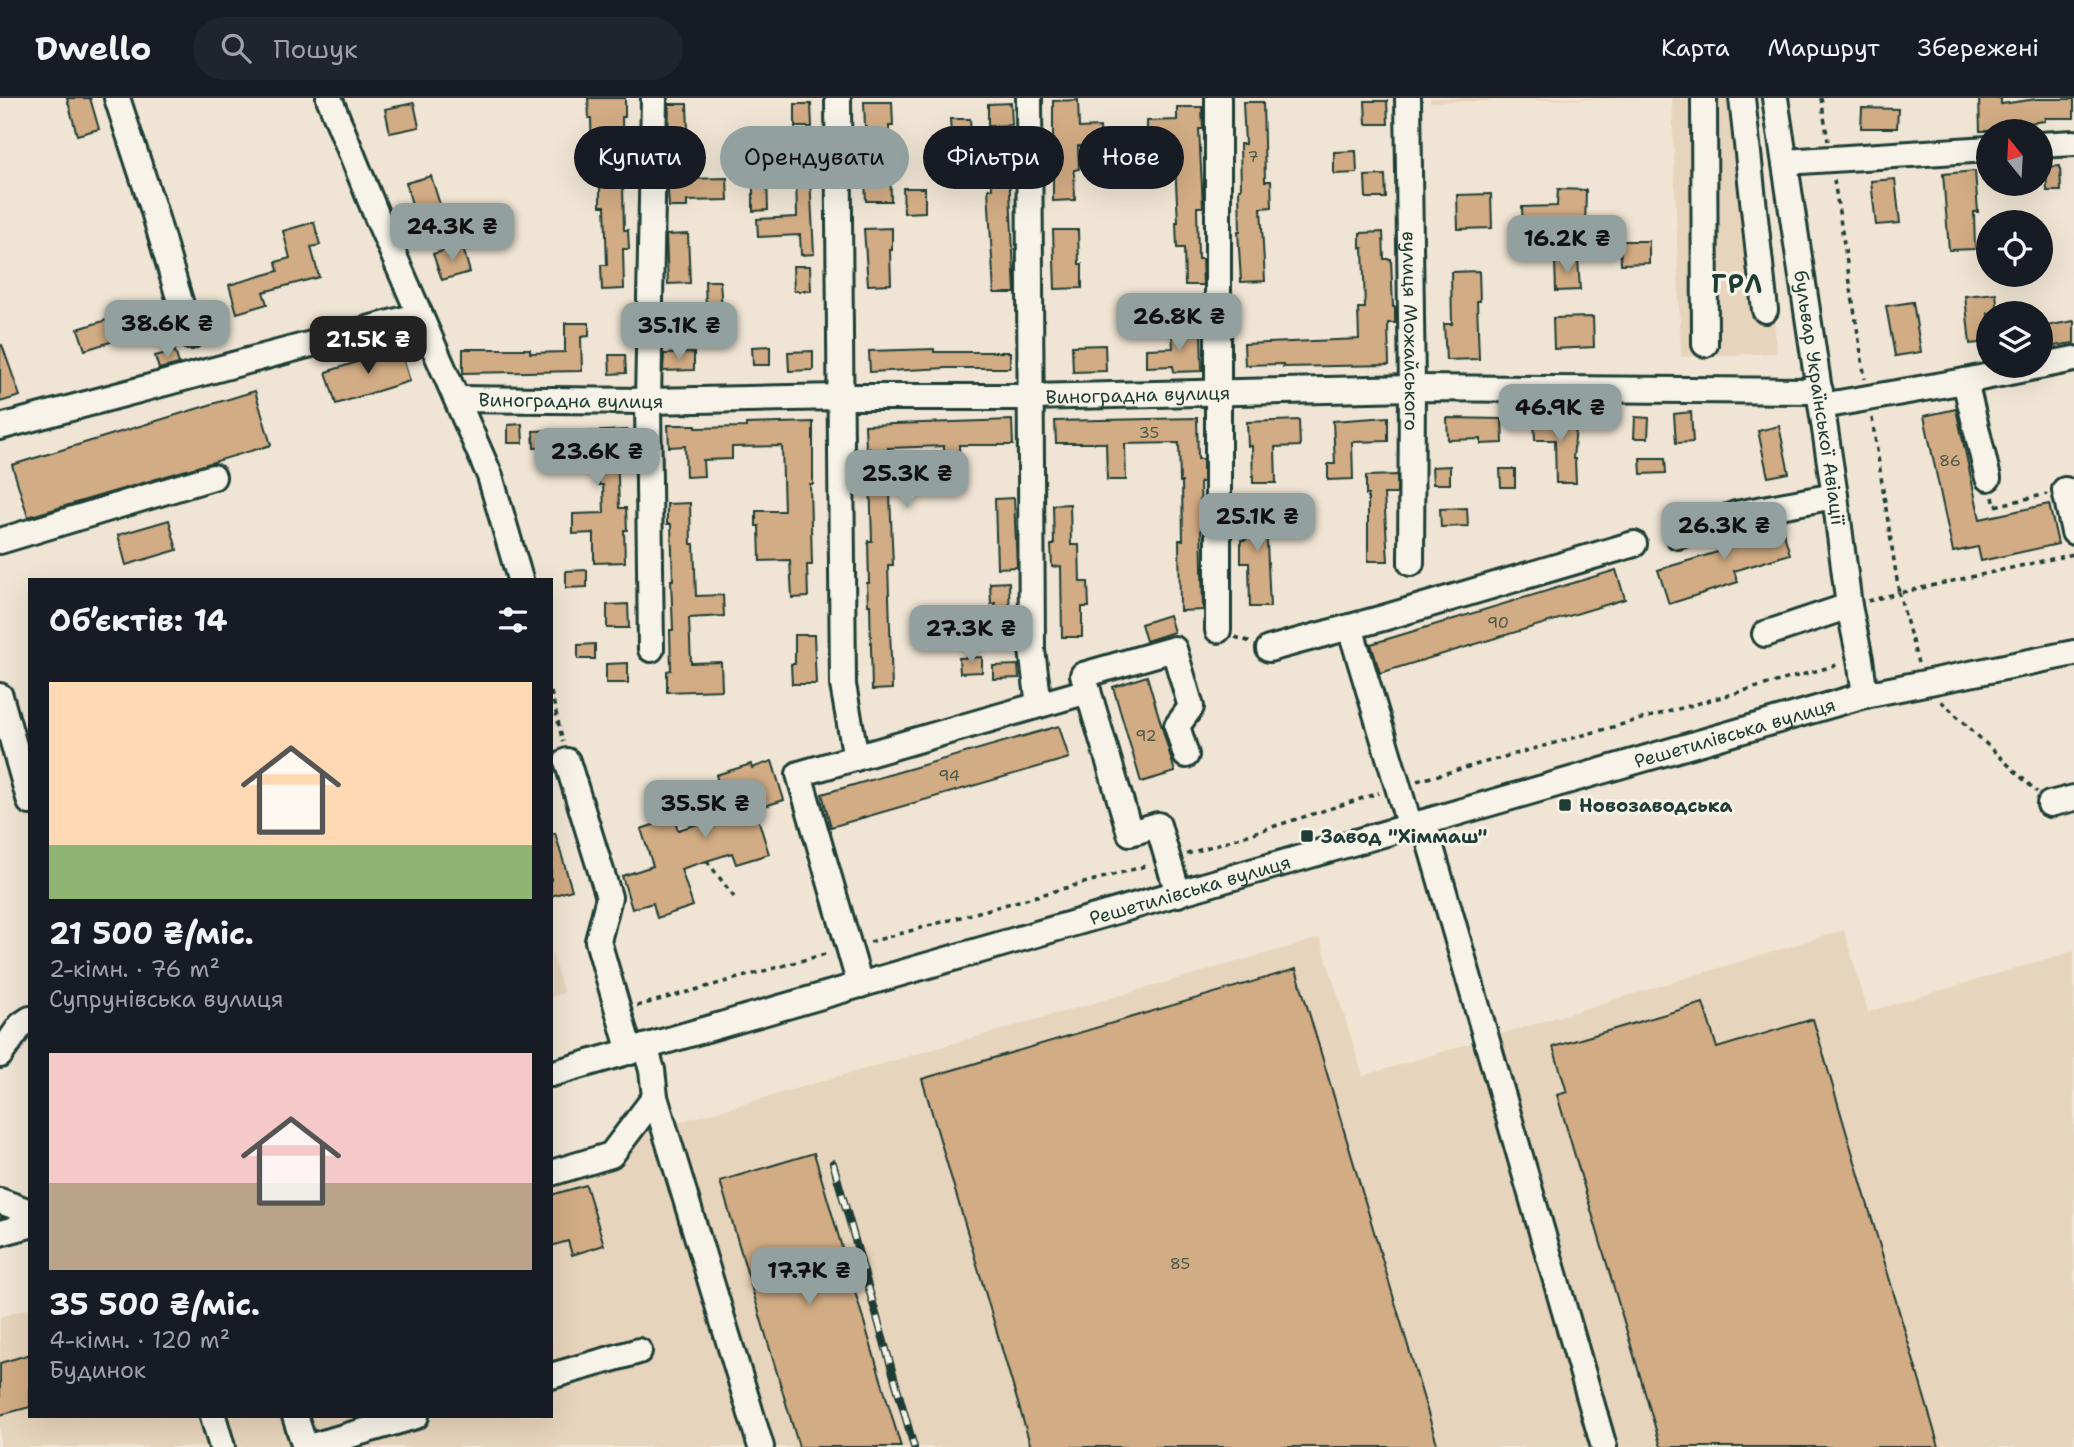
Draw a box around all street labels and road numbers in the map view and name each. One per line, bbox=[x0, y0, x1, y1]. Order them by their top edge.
street label: вулиця Можайського bbox=[1397, 231, 1425, 431]
street label: бульвар Української Авіації bbox=[1789, 268, 1851, 527]
street label: Виноградна вулиця bbox=[1045, 380, 1231, 409]
street label: Виноградна вулиця bbox=[479, 387, 664, 414]
street label: Решетилівська вулиця bbox=[1631, 692, 1838, 773]
street label: Решетилівська вулиця bbox=[1086, 849, 1294, 931]

